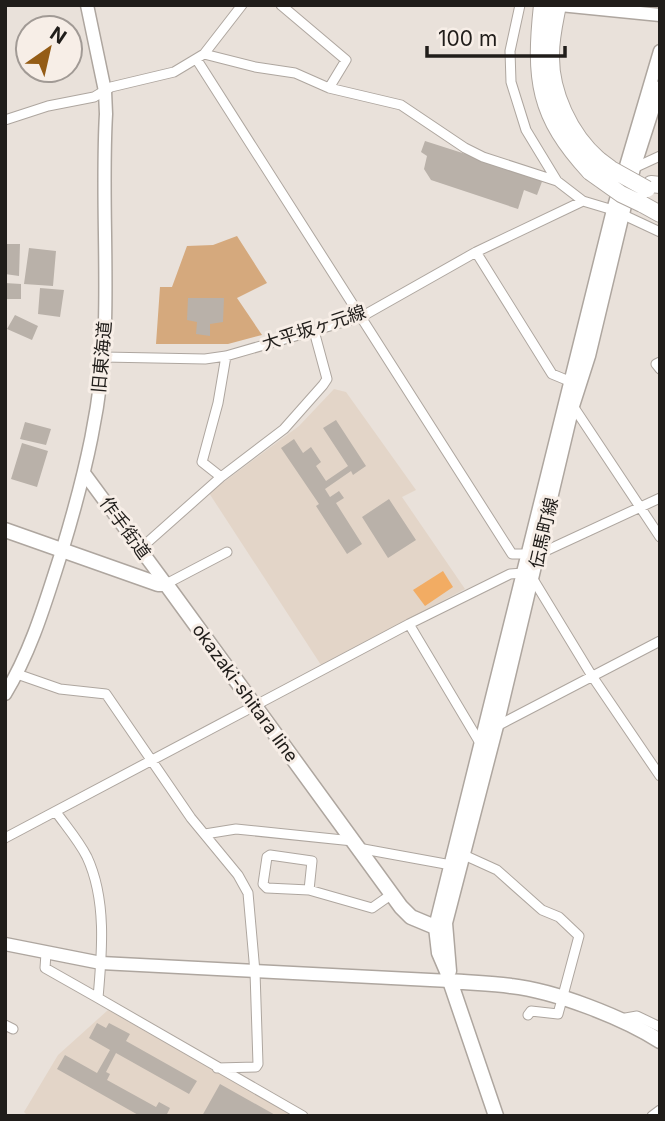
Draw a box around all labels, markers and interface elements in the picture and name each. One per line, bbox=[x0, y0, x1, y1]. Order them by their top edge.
north arrow bbox=[14, 14, 84, 84]
scale bar bbox=[427, 14, 565, 58]
text: N bbox=[46, 22, 71, 49]
text: 100 m bbox=[438, 26, 497, 51]
street label: 大平坂ヶ元線 bbox=[259, 301, 368, 354]
street label: 旧東海道 bbox=[88, 320, 115, 394]
street label: 作手街道 bbox=[96, 492, 155, 563]
street label: 伝馬町線 bbox=[525, 495, 562, 570]
street label: okazaki-shitara line bbox=[188, 619, 303, 766]

